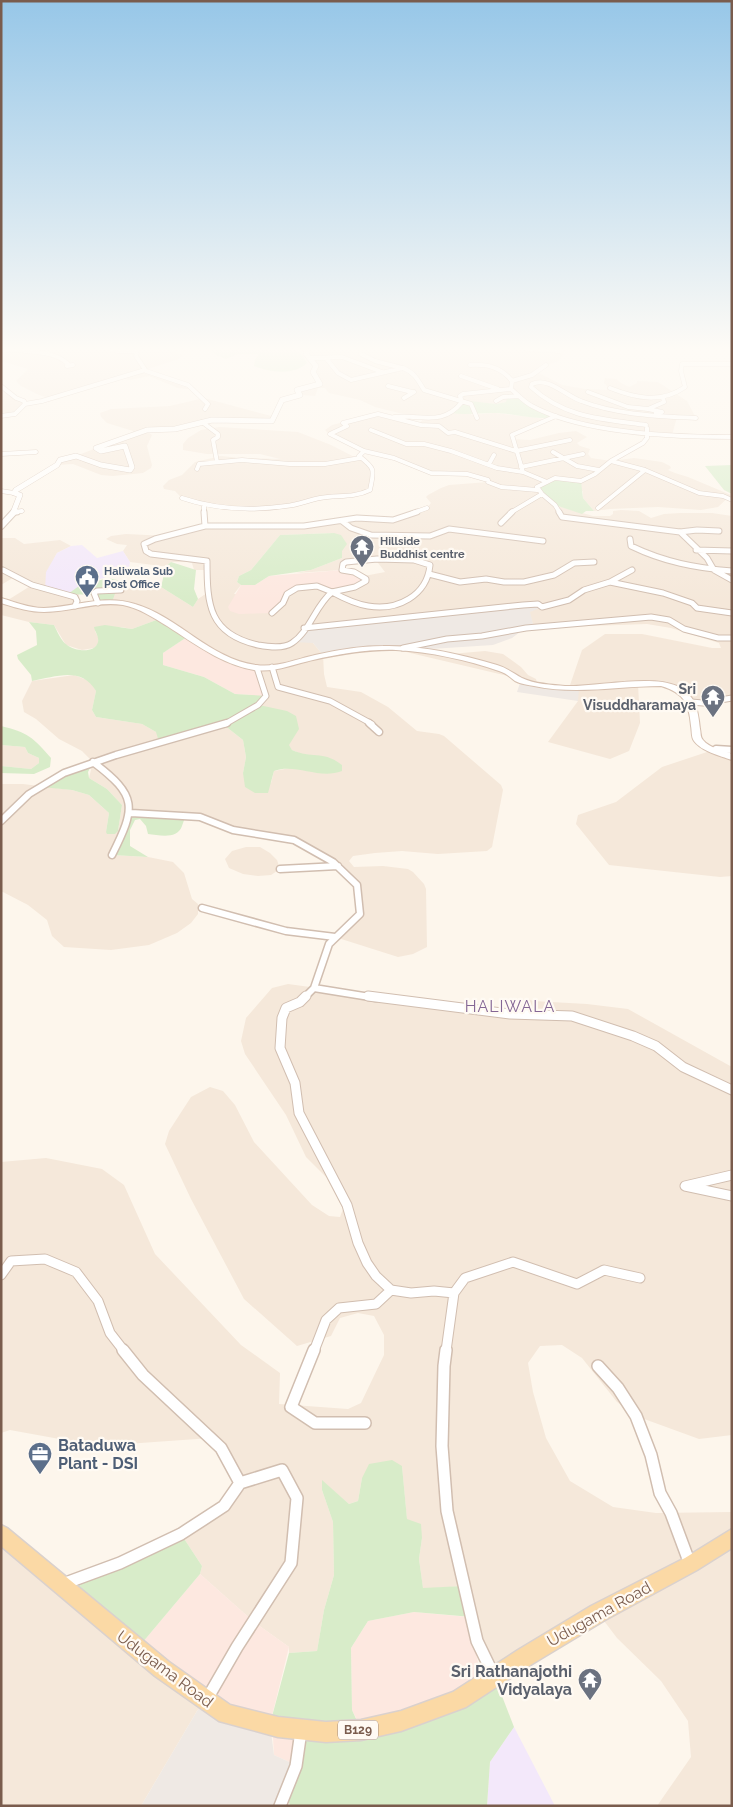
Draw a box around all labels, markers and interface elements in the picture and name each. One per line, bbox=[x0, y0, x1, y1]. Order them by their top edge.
temple icon: Hillside Buddhist centre bbox=[349, 534, 375, 568]
place label: Hillside Buddhist centre bbox=[380, 535, 465, 561]
public building icon: Haliwala Sub Post Office bbox=[74, 564, 100, 598]
place label: Haliwala Sub Post Office bbox=[104, 565, 173, 591]
place label: Sri Visuddharamaya bbox=[583, 681, 696, 713]
temple icon: Sri Visuddharamaya bbox=[700, 684, 726, 718]
district label: HALIWALA bbox=[465, 997, 555, 1016]
place label: Bataduwa Plant - DSI bbox=[58, 1436, 138, 1473]
office icon: Bataduwa Plant - DSI bbox=[27, 1441, 53, 1475]
street label: Udugama Road bbox=[544, 1578, 654, 1650]
street label: Udugama Road bbox=[113, 1627, 217, 1711]
place label: Sri Rathanajothi Vidyalaya bbox=[451, 1662, 572, 1699]
temple icon: Sri Rathanajothi Vidyalaya bbox=[577, 1667, 603, 1701]
road number: B129 bbox=[338, 1720, 378, 1740]

